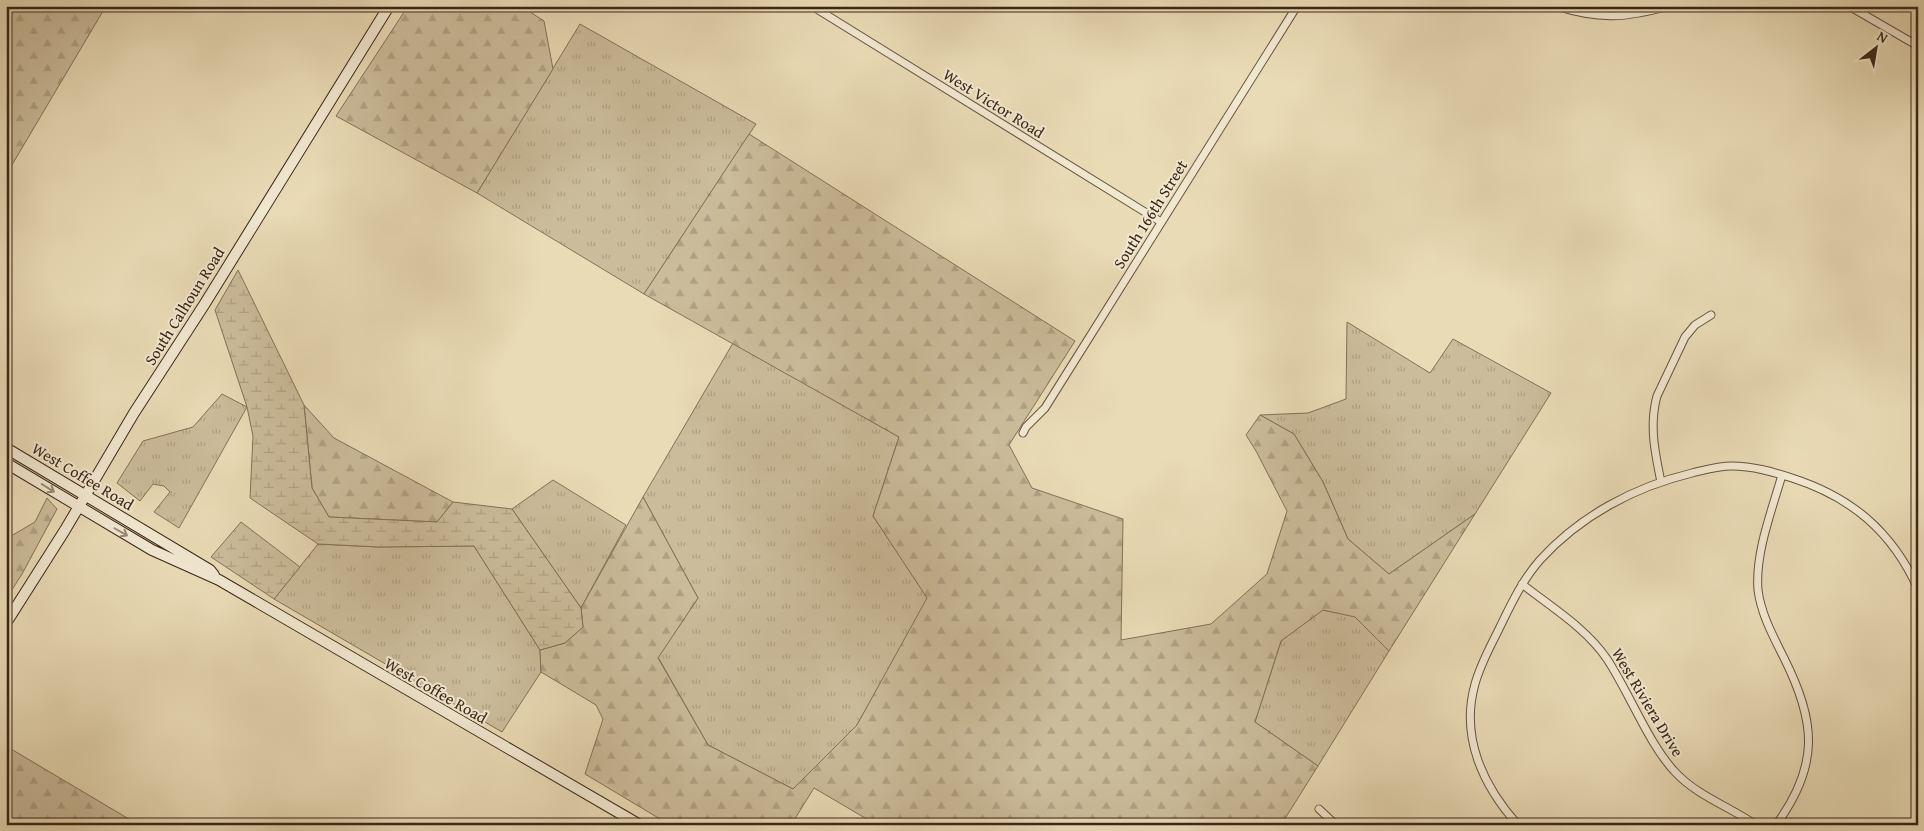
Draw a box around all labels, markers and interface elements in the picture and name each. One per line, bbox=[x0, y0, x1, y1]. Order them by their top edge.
north arrow bbox=[1852, 22, 1902, 72]
text: N bbox=[1874, 26, 1892, 48]
street label: West Victor Road bbox=[939, 62, 1050, 144]
street label: South 166th Street bbox=[1107, 155, 1193, 273]
street label: South Calhoun Road bbox=[138, 242, 230, 370]
street label: West Coffee Road bbox=[27, 436, 139, 516]
one-way arrow bbox=[40, 484, 54, 494]
one-way arrow bbox=[113, 527, 128, 537]
street label: West Riviera Drive bbox=[1606, 643, 1690, 761]
street label: West Coffee Road bbox=[380, 651, 492, 729]

